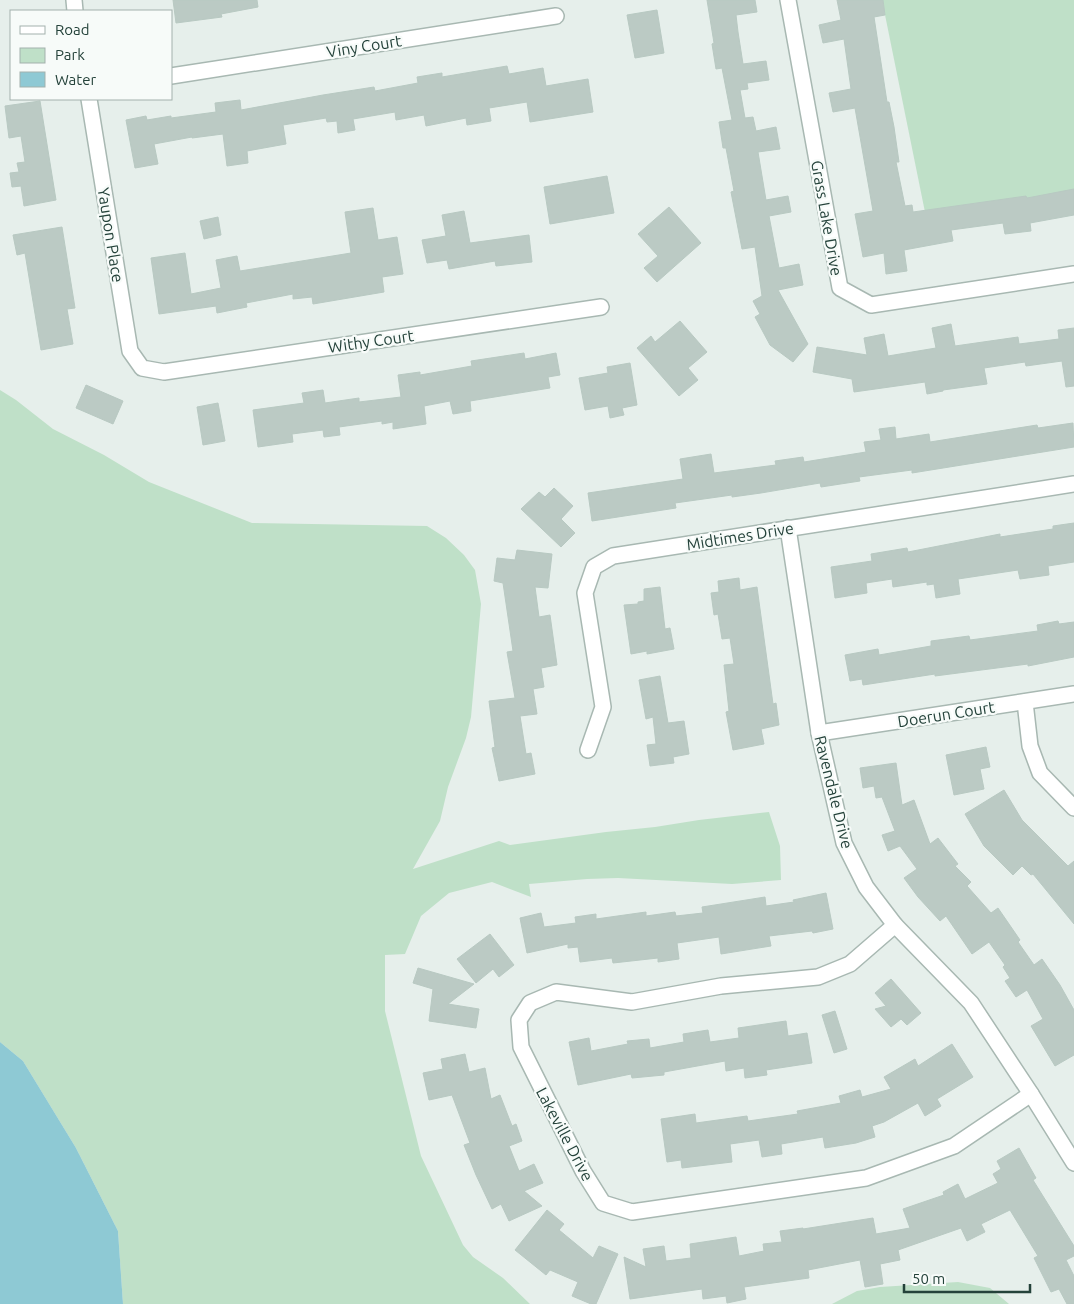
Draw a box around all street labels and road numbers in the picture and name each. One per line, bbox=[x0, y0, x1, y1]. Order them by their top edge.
street label: Viny Court bbox=[325, 31, 403, 61]
street label: Grass Lake Drive bbox=[808, 159, 846, 277]
street label: Yaupon Place bbox=[95, 186, 127, 284]
street label: Withy Court bbox=[327, 326, 416, 356]
street label: Midtimes Drive bbox=[685, 519, 795, 553]
street label: Doerun Court bbox=[896, 697, 997, 731]
street label: Ravendale Drive bbox=[811, 734, 857, 850]
street label: Lakeville Drive bbox=[533, 1084, 597, 1184]

